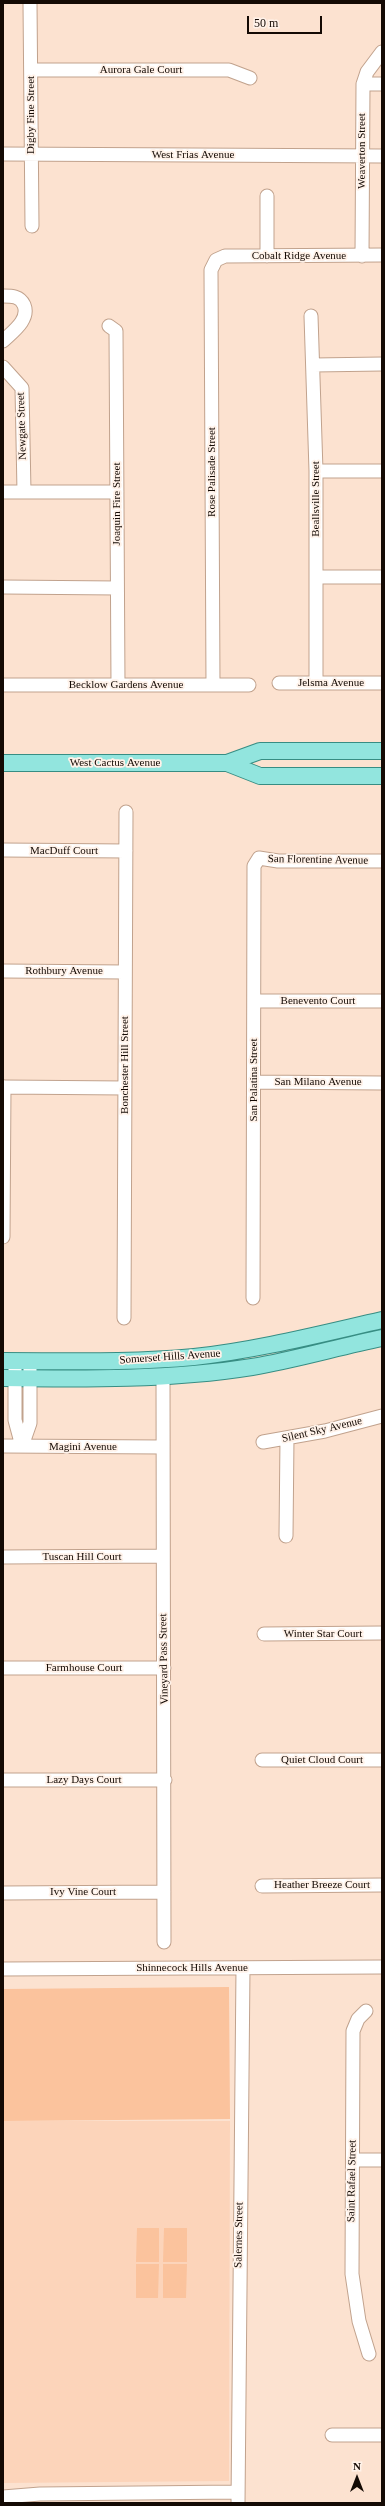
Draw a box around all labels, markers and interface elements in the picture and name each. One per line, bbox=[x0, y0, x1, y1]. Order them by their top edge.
scale bar bbox=[249, 8, 324, 34]
text: 50 m bbox=[254, 16, 278, 30]
street label: Aurora Gale Court bbox=[100, 63, 182, 77]
street label: Digby Fine Street bbox=[24, 76, 38, 154]
street label: Weaverton Street bbox=[355, 113, 369, 189]
street label: West Frias Avenue bbox=[152, 148, 234, 162]
street label: Cobalt Ridge Avenue bbox=[252, 249, 346, 263]
street label: Newgate Street bbox=[14, 392, 30, 460]
street label: Rose Palisade Street bbox=[205, 427, 219, 517]
street label: Beallsville Street bbox=[309, 461, 323, 537]
street label: Joaquin Fire Street bbox=[110, 462, 124, 546]
street label: Jelsma Avenue bbox=[298, 676, 364, 690]
street label: Becklow Gardens Avenue bbox=[69, 678, 183, 692]
street label: West Cactus Avenue bbox=[70, 756, 160, 770]
street label: MacDuff Court bbox=[30, 844, 98, 858]
street label: San Florentine Avenue bbox=[268, 853, 368, 867]
street label: Rothbury Avenue bbox=[25, 964, 103, 978]
street label: Benevento Court bbox=[281, 994, 355, 1008]
street label: Bonchester Hill Street bbox=[118, 1016, 132, 1114]
street label: San Palatina Street bbox=[247, 1038, 261, 1122]
street label: San Milano Avenue bbox=[274, 1075, 362, 1089]
street label: Somerset Hills Avenue bbox=[119, 1347, 221, 1367]
street label: Silent Sky Avenue bbox=[281, 1414, 363, 1446]
street label: Magini Avenue bbox=[49, 1440, 117, 1454]
street label: Tuscan Hill Court bbox=[42, 1550, 122, 1564]
street label: Vineyard Pass Street bbox=[157, 1613, 171, 1705]
street label: Winter Star Court bbox=[284, 1627, 362, 1641]
street label: Farmhouse Court bbox=[46, 1661, 122, 1675]
street label: Quiet Cloud Court bbox=[281, 1753, 363, 1767]
street label: Lazy Days Court bbox=[46, 1773, 122, 1787]
street label: Heather Breeze Court bbox=[274, 1878, 370, 1892]
street label: Ivy Vine Court bbox=[50, 1885, 116, 1899]
street label: Shinnecock Hills Avenue bbox=[136, 1961, 248, 1975]
street label: Saint Rafael Street bbox=[345, 2140, 359, 2222]
street label: Salernes Street bbox=[232, 2202, 246, 2268]
north arrow bbox=[337, 2458, 377, 2498]
text: N bbox=[353, 2460, 361, 2472]

